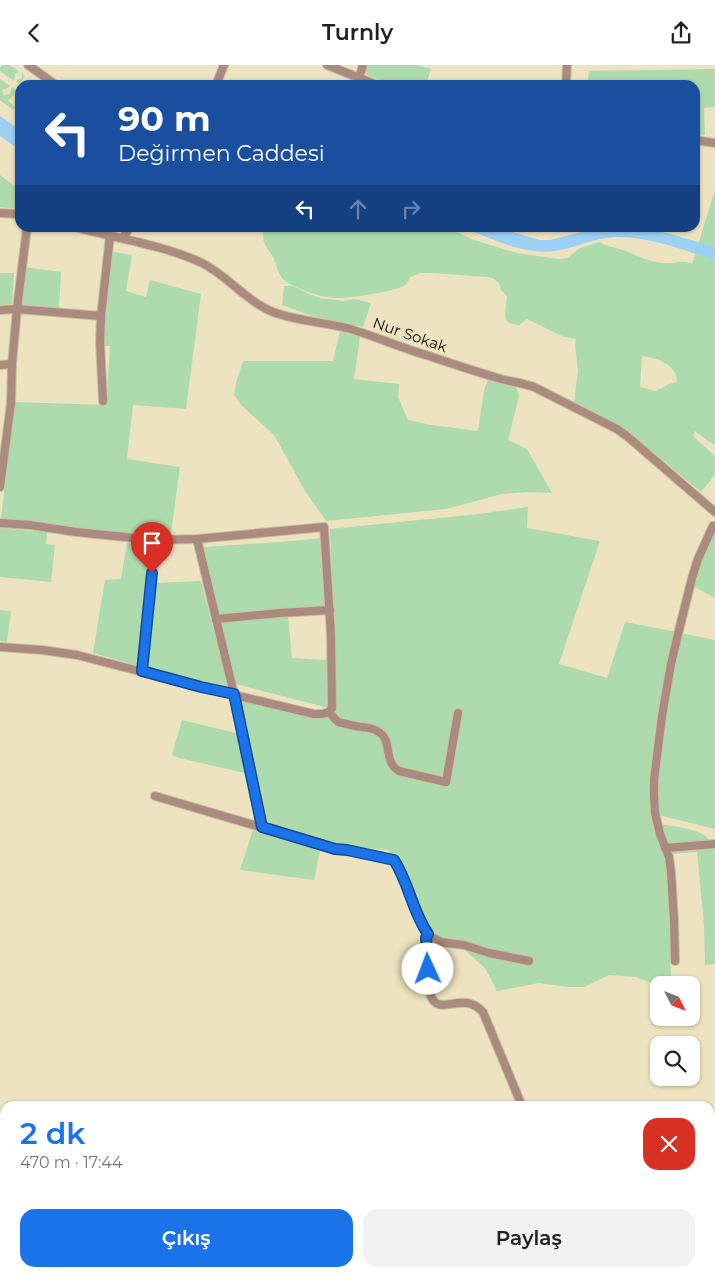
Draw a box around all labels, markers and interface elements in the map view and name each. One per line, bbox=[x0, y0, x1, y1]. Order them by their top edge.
icon: back bbox=[20, 19, 48, 47]
text: Turnly bbox=[322, 19, 393, 46]
icon: share bbox=[667, 19, 695, 47]
text: 90 m bbox=[118, 97, 211, 140]
icon: left bbox=[35, 100, 100, 165]
text: Değirmen Caddesi bbox=[118, 140, 325, 167]
icon: left bbox=[291, 195, 319, 223]
icon: ahead bbox=[344, 195, 372, 223]
icon: right bbox=[397, 195, 425, 223]
street label: Nur Sokak bbox=[370, 313, 450, 356]
pin bbox=[131, 522, 173, 573]
icon: arrive bbox=[138, 529, 166, 557]
position arrow bbox=[401, 942, 453, 994]
north arrow bbox=[650, 976, 700, 1026]
map controls bbox=[650, 976, 700, 1086]
button: search bbox=[650, 1036, 700, 1086]
text: 2 dk bbox=[20, 1115, 85, 1152]
button: close bbox=[643, 1118, 695, 1170]
text: 470 m · 17:44 bbox=[20, 1153, 122, 1172]
button: Çıkış bbox=[20, 1209, 353, 1267]
button: Paylaş bbox=[363, 1209, 695, 1267]

